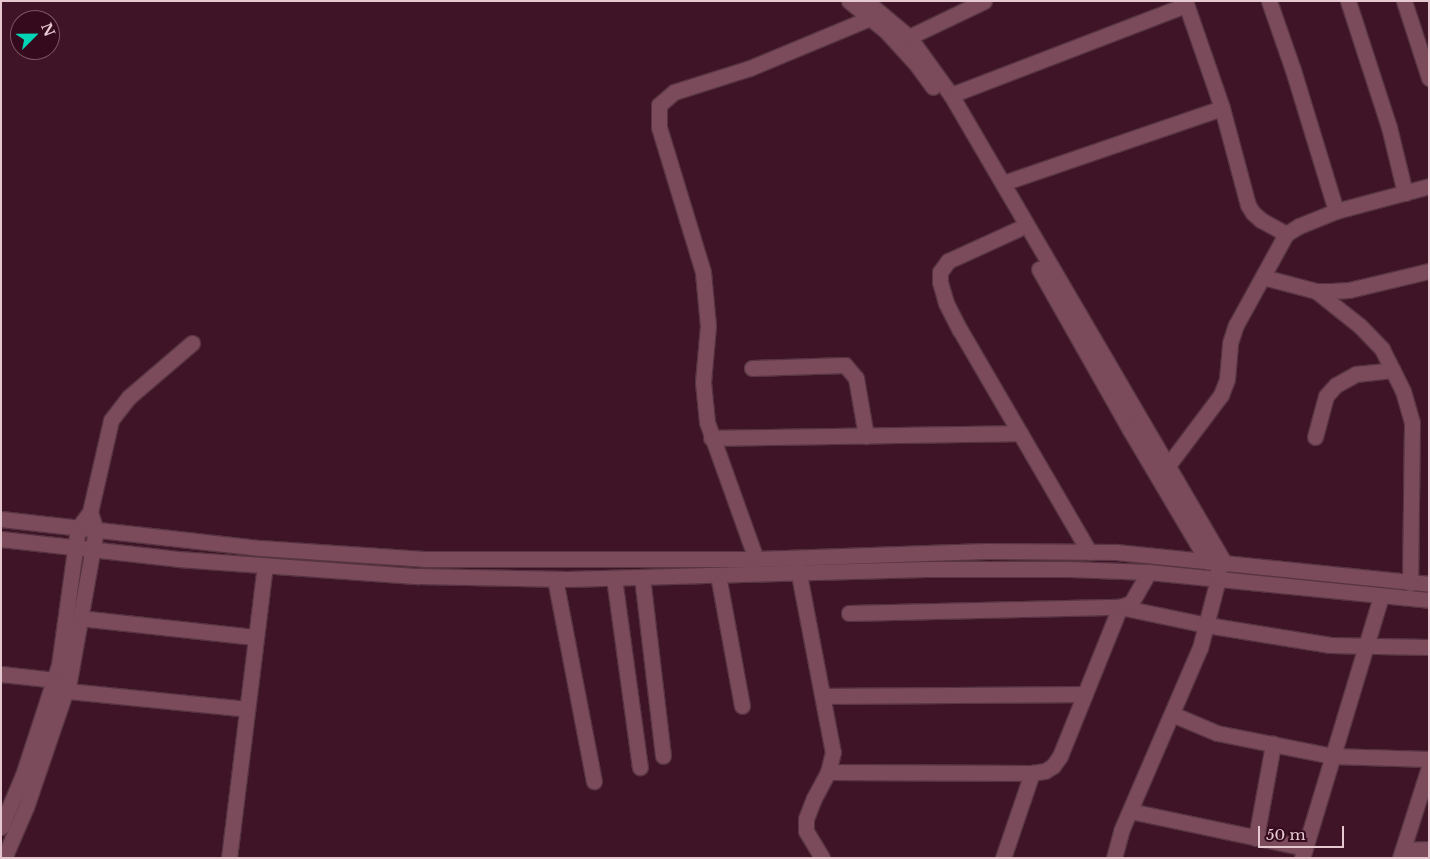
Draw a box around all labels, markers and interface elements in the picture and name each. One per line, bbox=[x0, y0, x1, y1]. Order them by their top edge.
north arrow bbox=[10, 10, 60, 60]
text: N bbox=[37, 20, 59, 39]
scale bar bbox=[1260, 816, 1346, 848]
text: 50 m bbox=[1266, 825, 1306, 844]

